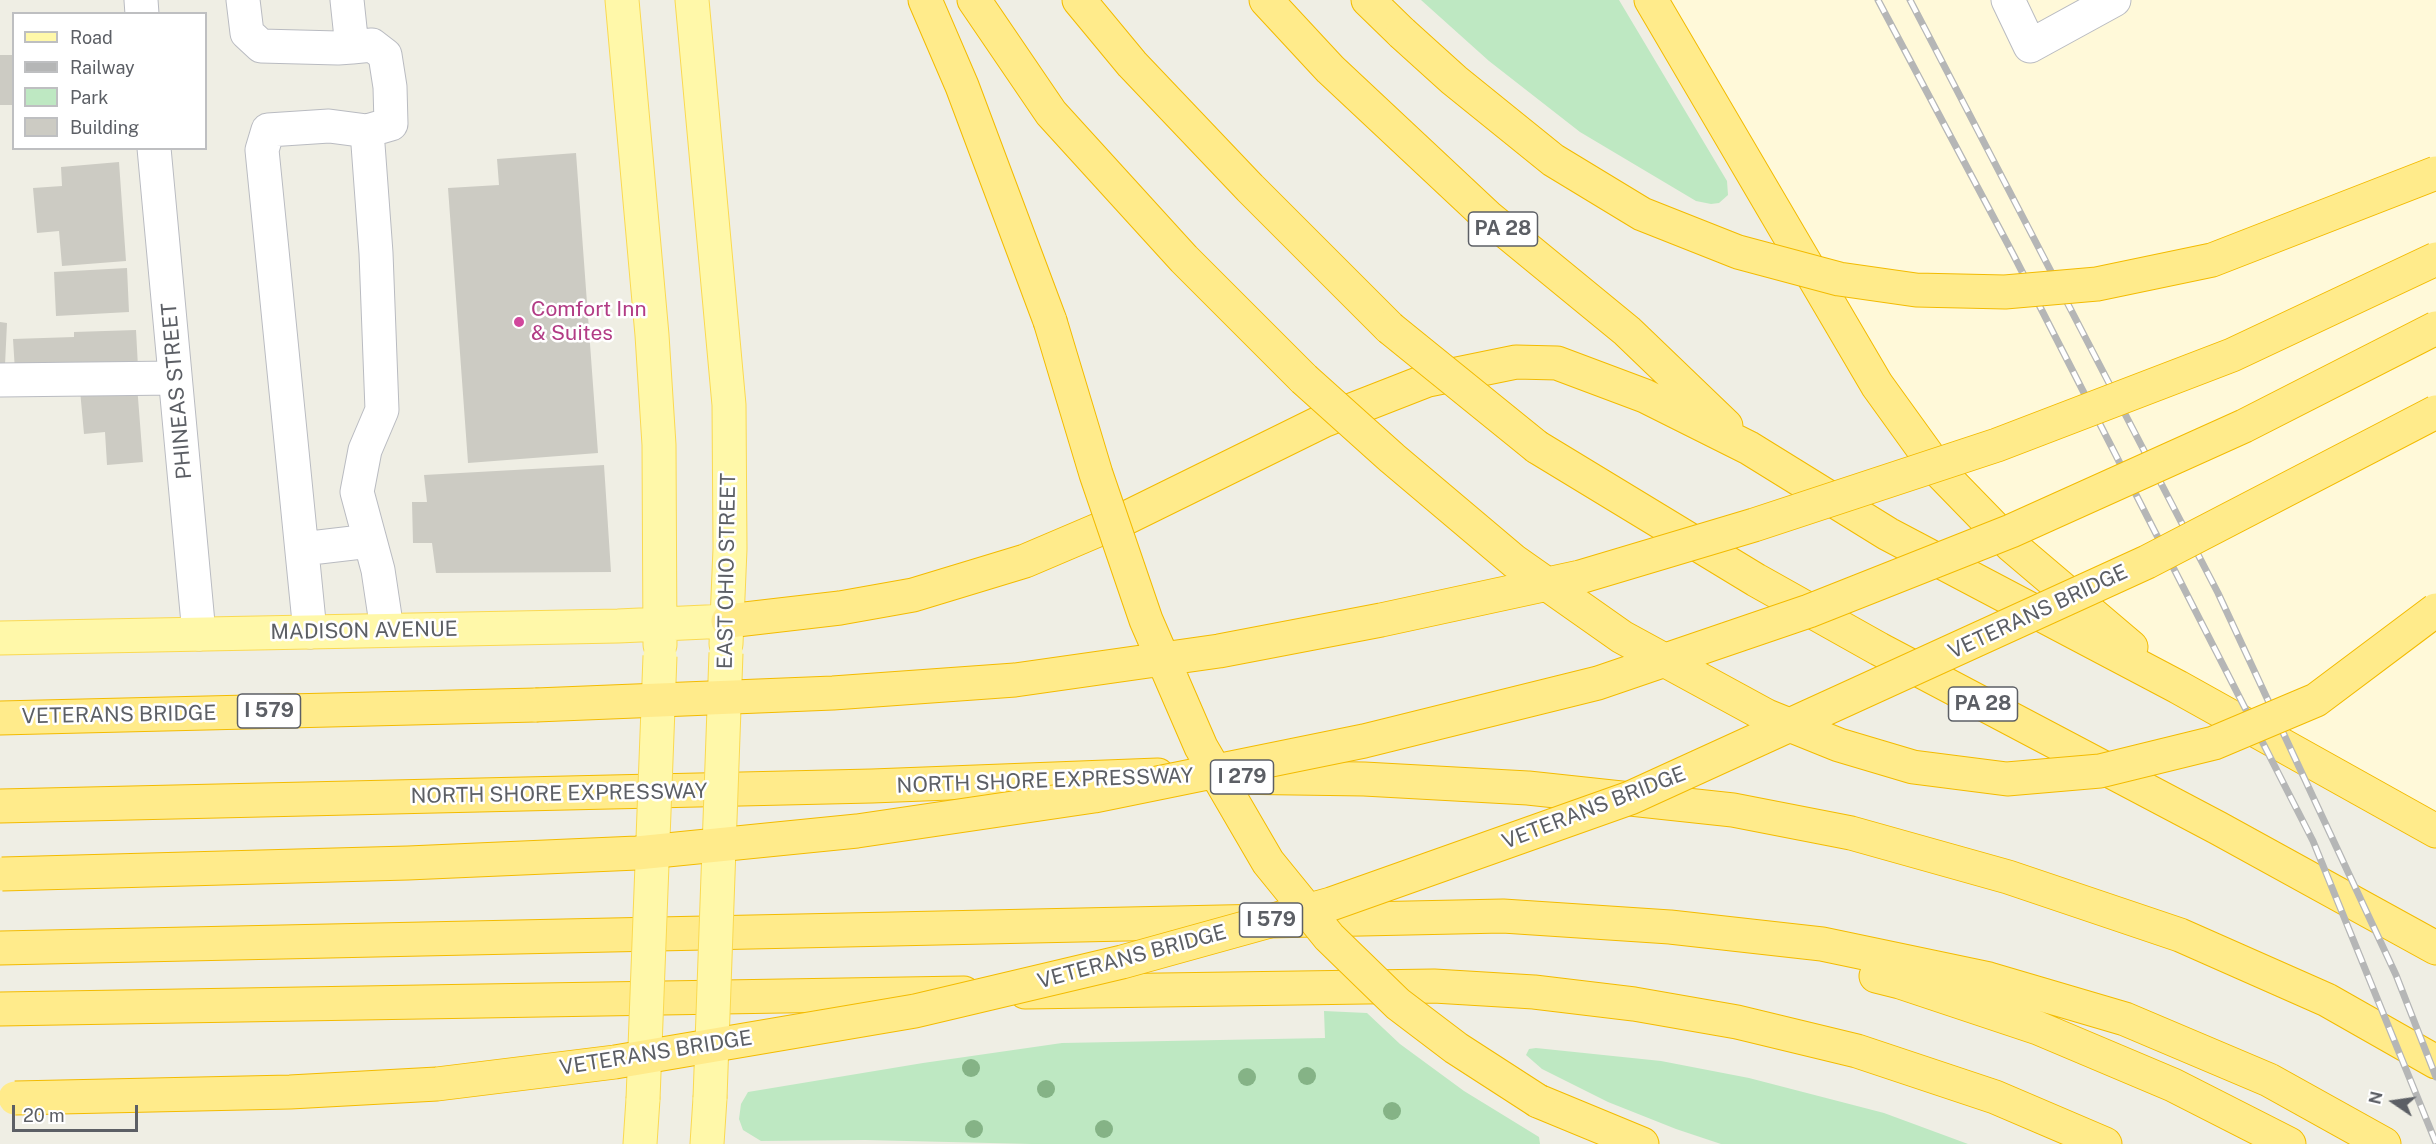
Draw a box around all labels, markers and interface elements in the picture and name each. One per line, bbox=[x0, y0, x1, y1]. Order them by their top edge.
legend bbox=[12, 12, 207, 150]
text: Road bbox=[70, 27, 113, 48]
text: Railway bbox=[70, 57, 135, 78]
text: Park bbox=[70, 87, 108, 108]
text: Building bbox=[70, 117, 139, 138]
road number: PA 28 bbox=[1468, 212, 1538, 246]
place label: Comfort Inn & Suites bbox=[531, 297, 647, 347]
street label: PHINEAS STREET bbox=[157, 302, 197, 480]
marker: Comfort Inn & Suites bbox=[512, 315, 526, 329]
street label: EAST OHIO STREET bbox=[713, 473, 741, 669]
street label: VETERANS BRIDGE bbox=[1944, 559, 2132, 665]
street label: MADISON AVENUE bbox=[270, 617, 458, 645]
road number: PA 28 bbox=[1948, 687, 2018, 721]
road number: I 579 bbox=[238, 694, 300, 728]
street label: VETERANS BRIDGE bbox=[21, 701, 217, 729]
road number: I 279 bbox=[1210, 760, 1274, 794]
street label: VETERANS BRIDGE bbox=[1499, 761, 1689, 855]
street label: NORTH SHORE EXPRESSWAY bbox=[896, 763, 1194, 799]
street label: NORTH SHORE EXPRESSWAY bbox=[410, 779, 708, 809]
road number: I 579 bbox=[1240, 903, 1302, 937]
street label: VETERANS BRIDGE bbox=[1035, 920, 1229, 994]
street label: VETERANS BRIDGE bbox=[558, 1025, 754, 1081]
north arrow bbox=[2364, 1072, 2424, 1132]
text: N bbox=[2365, 1090, 2387, 1106]
scale bar bbox=[15, 1093, 141, 1131]
text: 20 m bbox=[23, 1105, 65, 1126]

